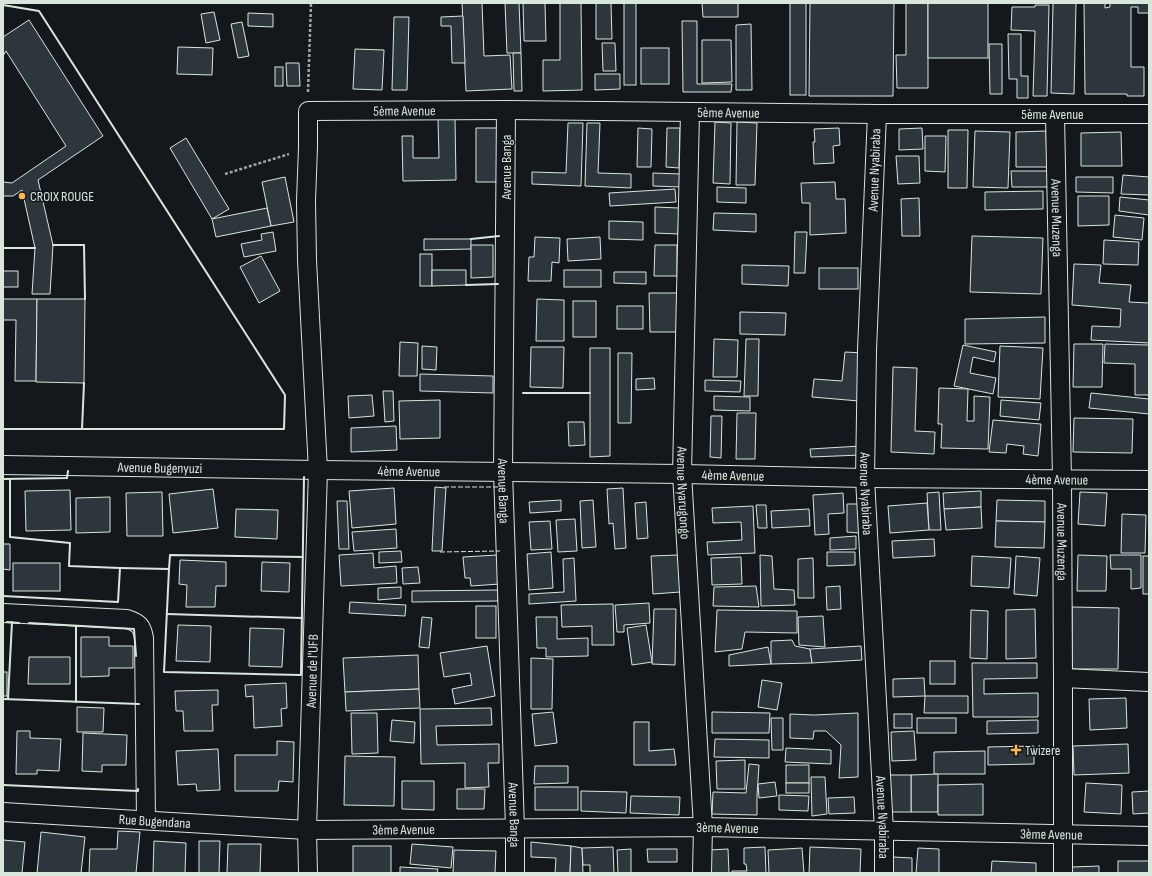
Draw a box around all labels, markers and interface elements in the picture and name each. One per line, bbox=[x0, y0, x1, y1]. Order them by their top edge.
street label: 5ème Avenue bbox=[373, 102, 436, 120]
street label: 5ème Avenue bbox=[697, 104, 760, 122]
street label: 5ème Avenue bbox=[1021, 106, 1084, 123]
street label: Avenue Nyabiraba bbox=[865, 128, 884, 213]
street label: Avenue Banga bbox=[498, 135, 515, 200]
street label: Avenue Muzenga bbox=[1047, 178, 1066, 257]
place label: CROIX ROUGE bbox=[30, 188, 94, 205]
marker: CROIX ROUGE bbox=[17, 191, 27, 201]
street label: Avenue Nyarugongo bbox=[673, 445, 694, 540]
street label: Avenue Nyabiraba bbox=[856, 451, 876, 536]
street label: Avenue Banga bbox=[494, 457, 513, 524]
street label: Avenue Bugenyuzi bbox=[117, 459, 202, 477]
street label: 4ème Avenue bbox=[378, 463, 440, 480]
street label: 4ème Avenue bbox=[701, 466, 764, 485]
street label: 4ème Avenue bbox=[1025, 471, 1088, 489]
street label: Avenue Muzenga bbox=[1053, 502, 1071, 581]
street label: Avenue de l'UFB bbox=[303, 634, 322, 709]
place label: Twizere bbox=[1025, 742, 1060, 759]
marker: Twizere bbox=[1010, 744, 1022, 756]
street label: Avenue Nyabiraba bbox=[872, 774, 892, 859]
street label: Avenue Banga bbox=[504, 781, 523, 847]
street label: Rue Bugendana bbox=[118, 811, 191, 832]
street label: 3ème Avenue bbox=[696, 819, 759, 837]
street label: 3ème Avenue bbox=[372, 821, 435, 839]
street label: 3ème Avenue bbox=[1020, 825, 1083, 844]

